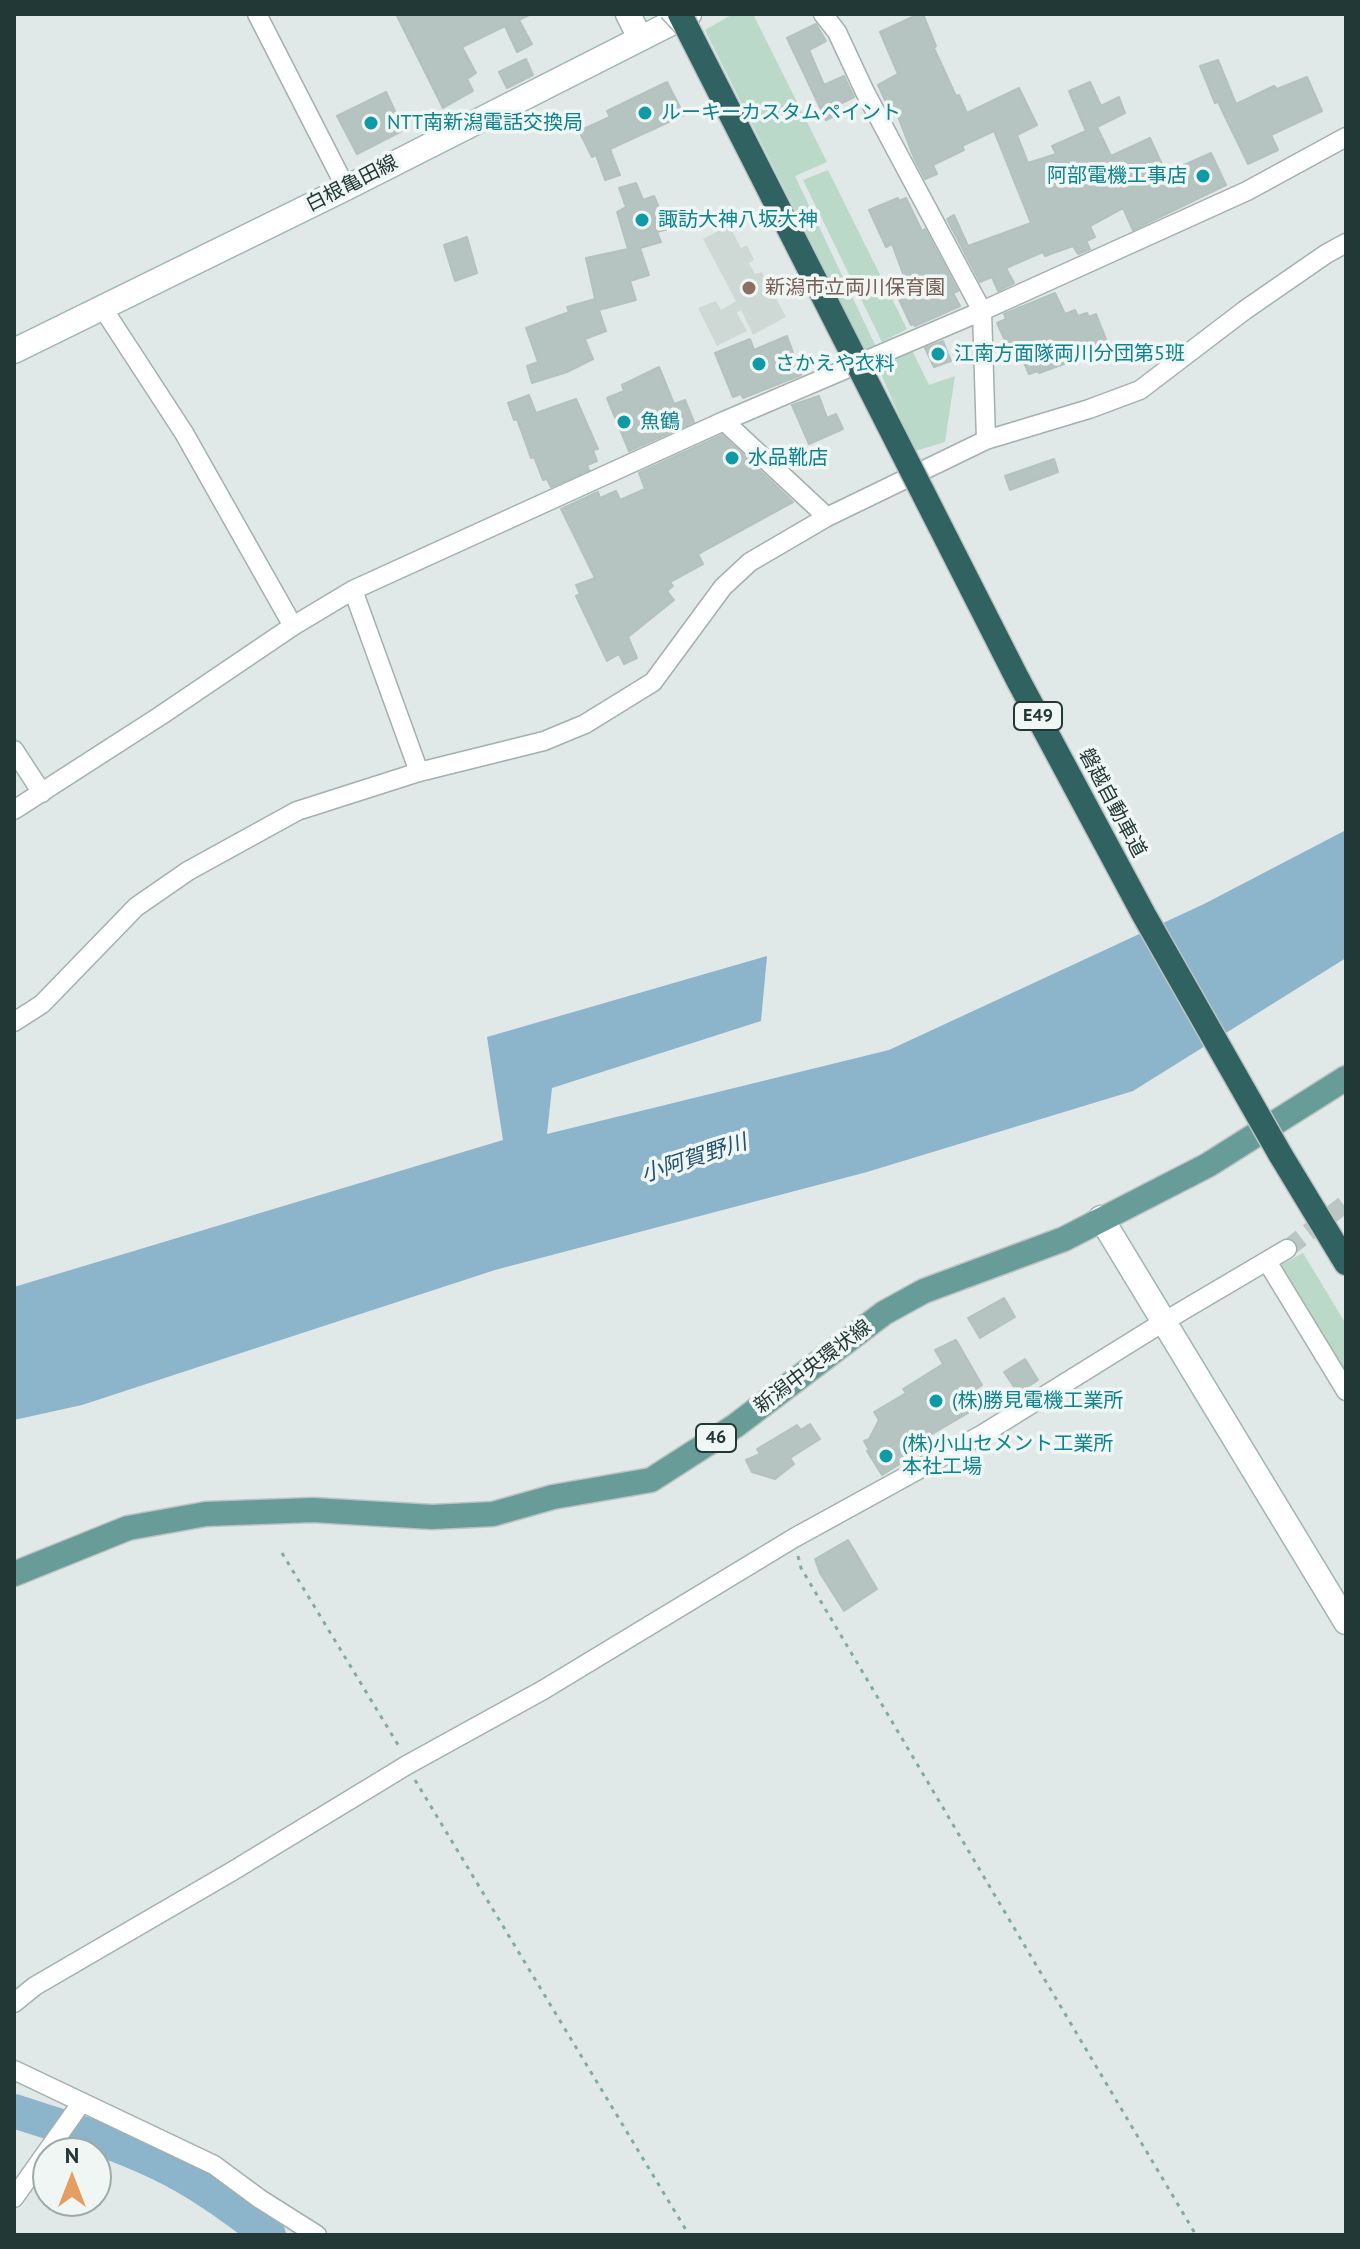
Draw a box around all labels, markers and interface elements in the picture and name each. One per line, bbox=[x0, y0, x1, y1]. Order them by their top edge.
place label: ルーキーカスタムペイント bbox=[661, 101, 901, 125]
marker: ルーキーカスタムペイント bbox=[636, 104, 654, 122]
place label: NTT南新潟電話交換局 bbox=[387, 111, 583, 135]
marker: NTT南新潟電話交換局 bbox=[362, 114, 380, 132]
street label: 白根亀田線 bbox=[302, 151, 402, 217]
place label: 阿部電機工事店 bbox=[1047, 164, 1187, 188]
marker: 阿部電機工事店 bbox=[1194, 167, 1212, 185]
place label: 諏訪大神八坂大神 bbox=[658, 208, 818, 232]
marker: 諏訪大神八坂大神 bbox=[633, 211, 651, 229]
place label: 新潟市立両川保育園 bbox=[765, 276, 945, 300]
marker: 新潟市立両川保育園 bbox=[740, 279, 758, 297]
place label: 江南方面隊両川分団第5班 bbox=[954, 342, 1185, 366]
marker: 江南方面隊両川分団第5班 bbox=[929, 345, 947, 363]
place label: さかえや衣料 bbox=[775, 352, 895, 376]
marker: さかえや衣料 bbox=[750, 355, 768, 373]
place label: 魚鶴 bbox=[640, 410, 680, 434]
marker: 魚鶴 bbox=[615, 413, 633, 431]
place label: 水品靴店 bbox=[748, 446, 828, 470]
marker: 水品靴店 bbox=[723, 449, 741, 467]
road number: E49 bbox=[1014, 702, 1062, 730]
street label: 磐越自動車道 bbox=[1073, 744, 1151, 862]
water label: 小阿賀野川 bbox=[638, 1129, 750, 1189]
street label: 新潟中央環状線 bbox=[750, 1315, 876, 1419]
place label: (株)勝見電機工業所 bbox=[952, 1389, 1123, 1413]
marker: (株)勝見電機工業所 bbox=[927, 1392, 945, 1410]
road number: 46 bbox=[696, 1424, 736, 1452]
place label: (株)小山セメント工業所 本社工場 bbox=[902, 1432, 1113, 1479]
marker: (株)小山セメント工業所 本社工場 bbox=[877, 1447, 895, 1465]
north arrow bbox=[32, 2137, 112, 2217]
text: N bbox=[65, 2141, 79, 2169]

